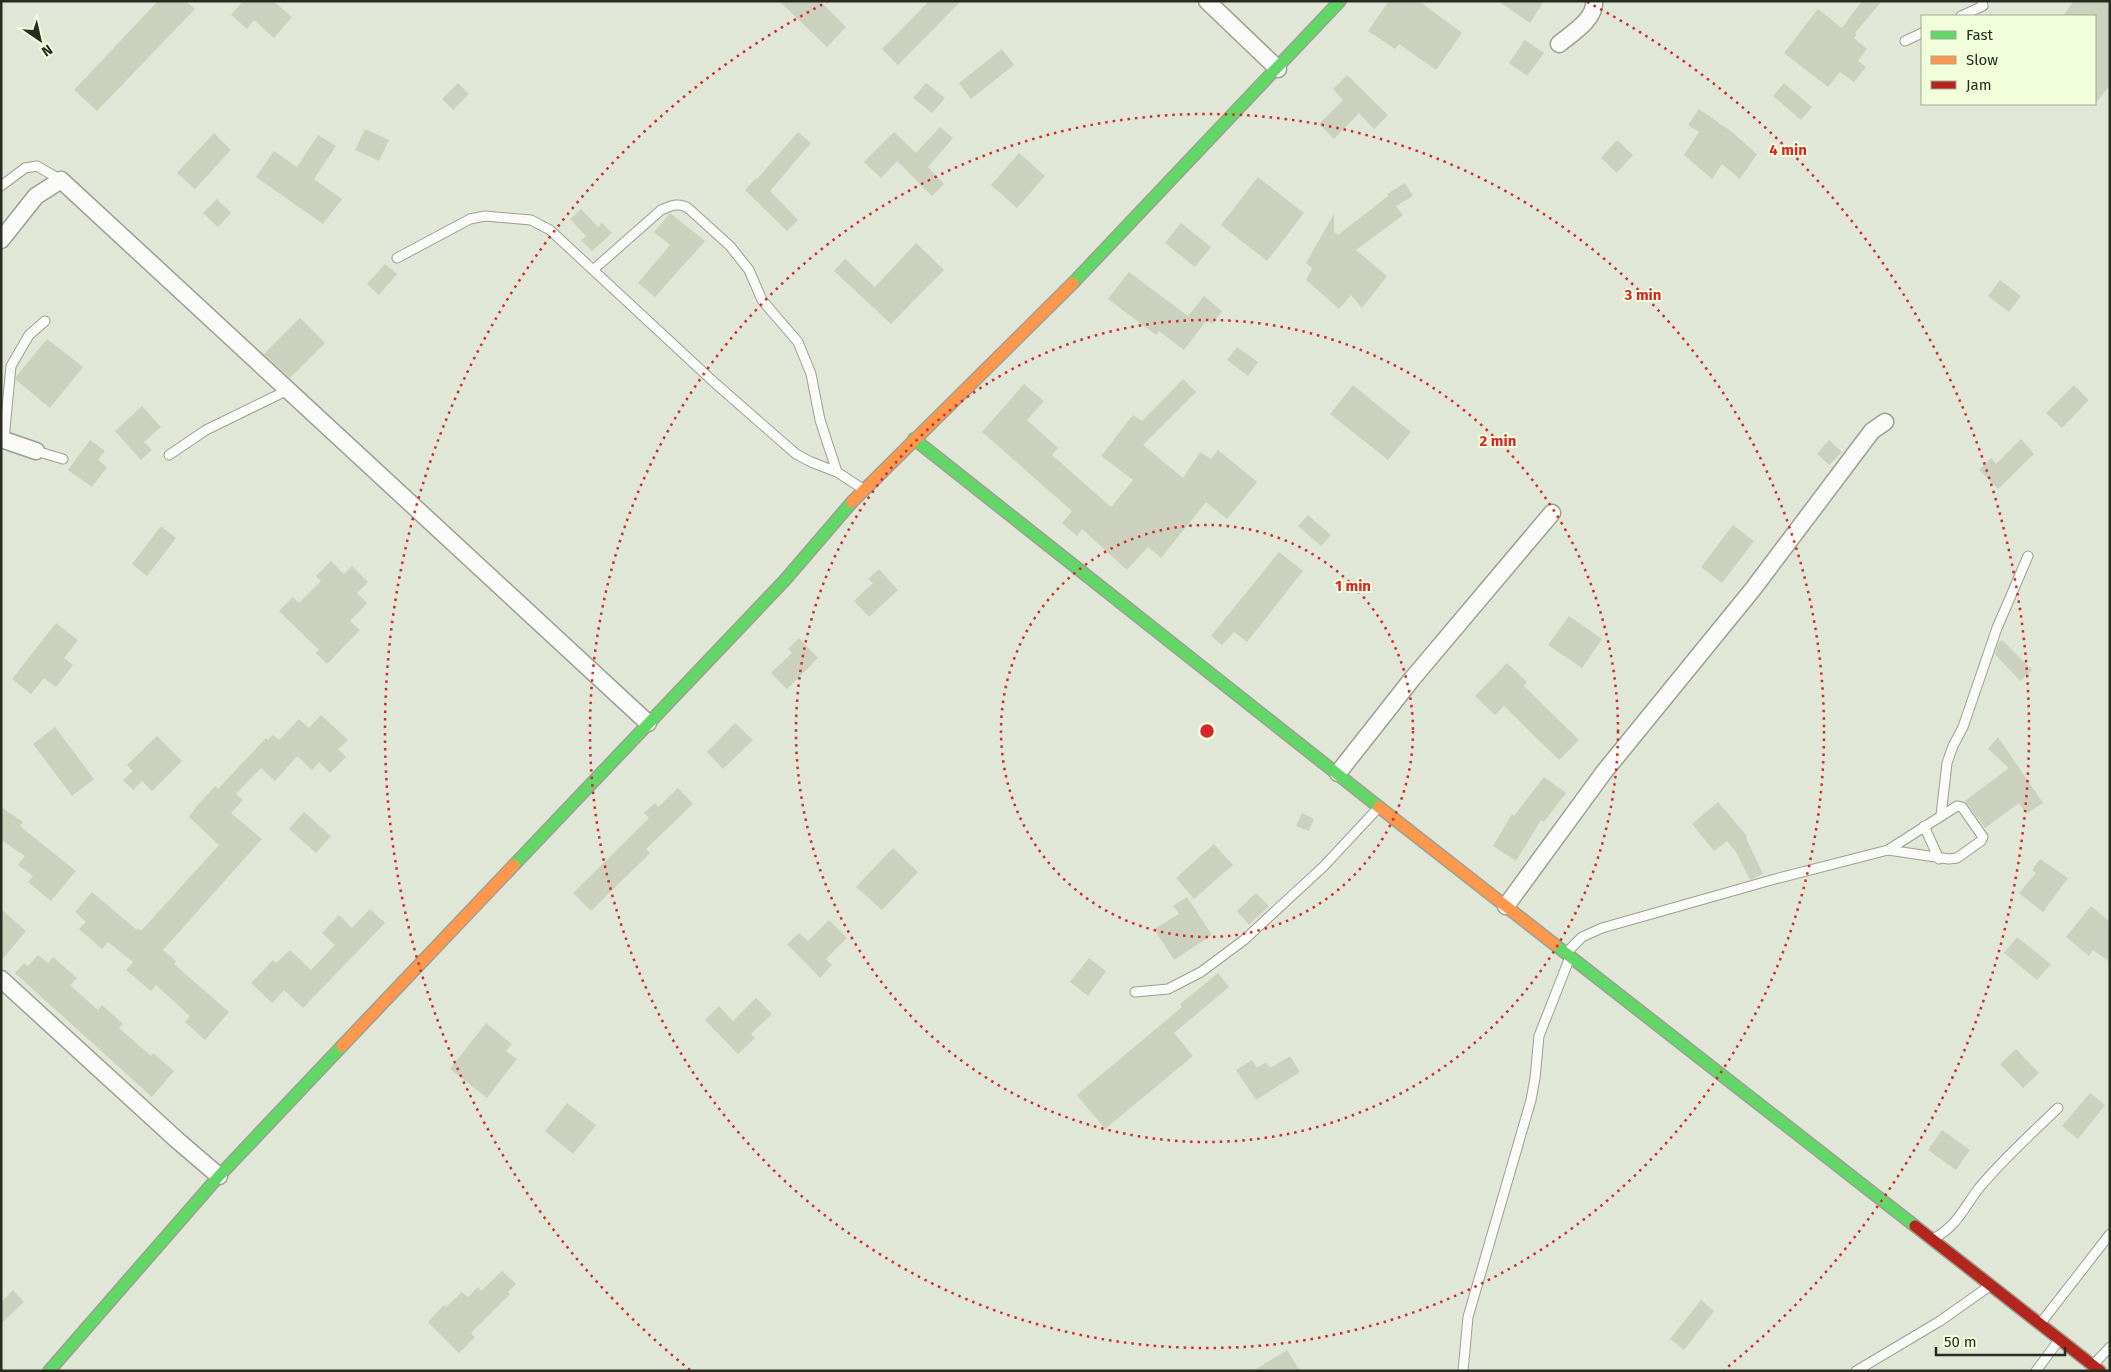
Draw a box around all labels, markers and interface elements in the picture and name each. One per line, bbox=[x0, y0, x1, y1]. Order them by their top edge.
north arrow bbox=[15, 15, 65, 65]
legend bbox=[1921, 15, 2096, 105]
text: Fast bbox=[1966, 26, 1993, 44]
text: N bbox=[38, 41, 56, 60]
text: Slow bbox=[1966, 51, 1998, 69]
text: Jam bbox=[1966, 76, 1992, 94]
text: 4 min bbox=[1769, 141, 1807, 159]
text: 3 min bbox=[1624, 286, 1661, 304]
text: 2 min bbox=[1480, 432, 1516, 450]
text: 1 min bbox=[1335, 577, 1371, 595]
centre of rings bbox=[1198, 722, 1216, 740]
scale bar bbox=[1936, 1324, 2065, 1356]
text: 50 m bbox=[1944, 1333, 1977, 1351]

